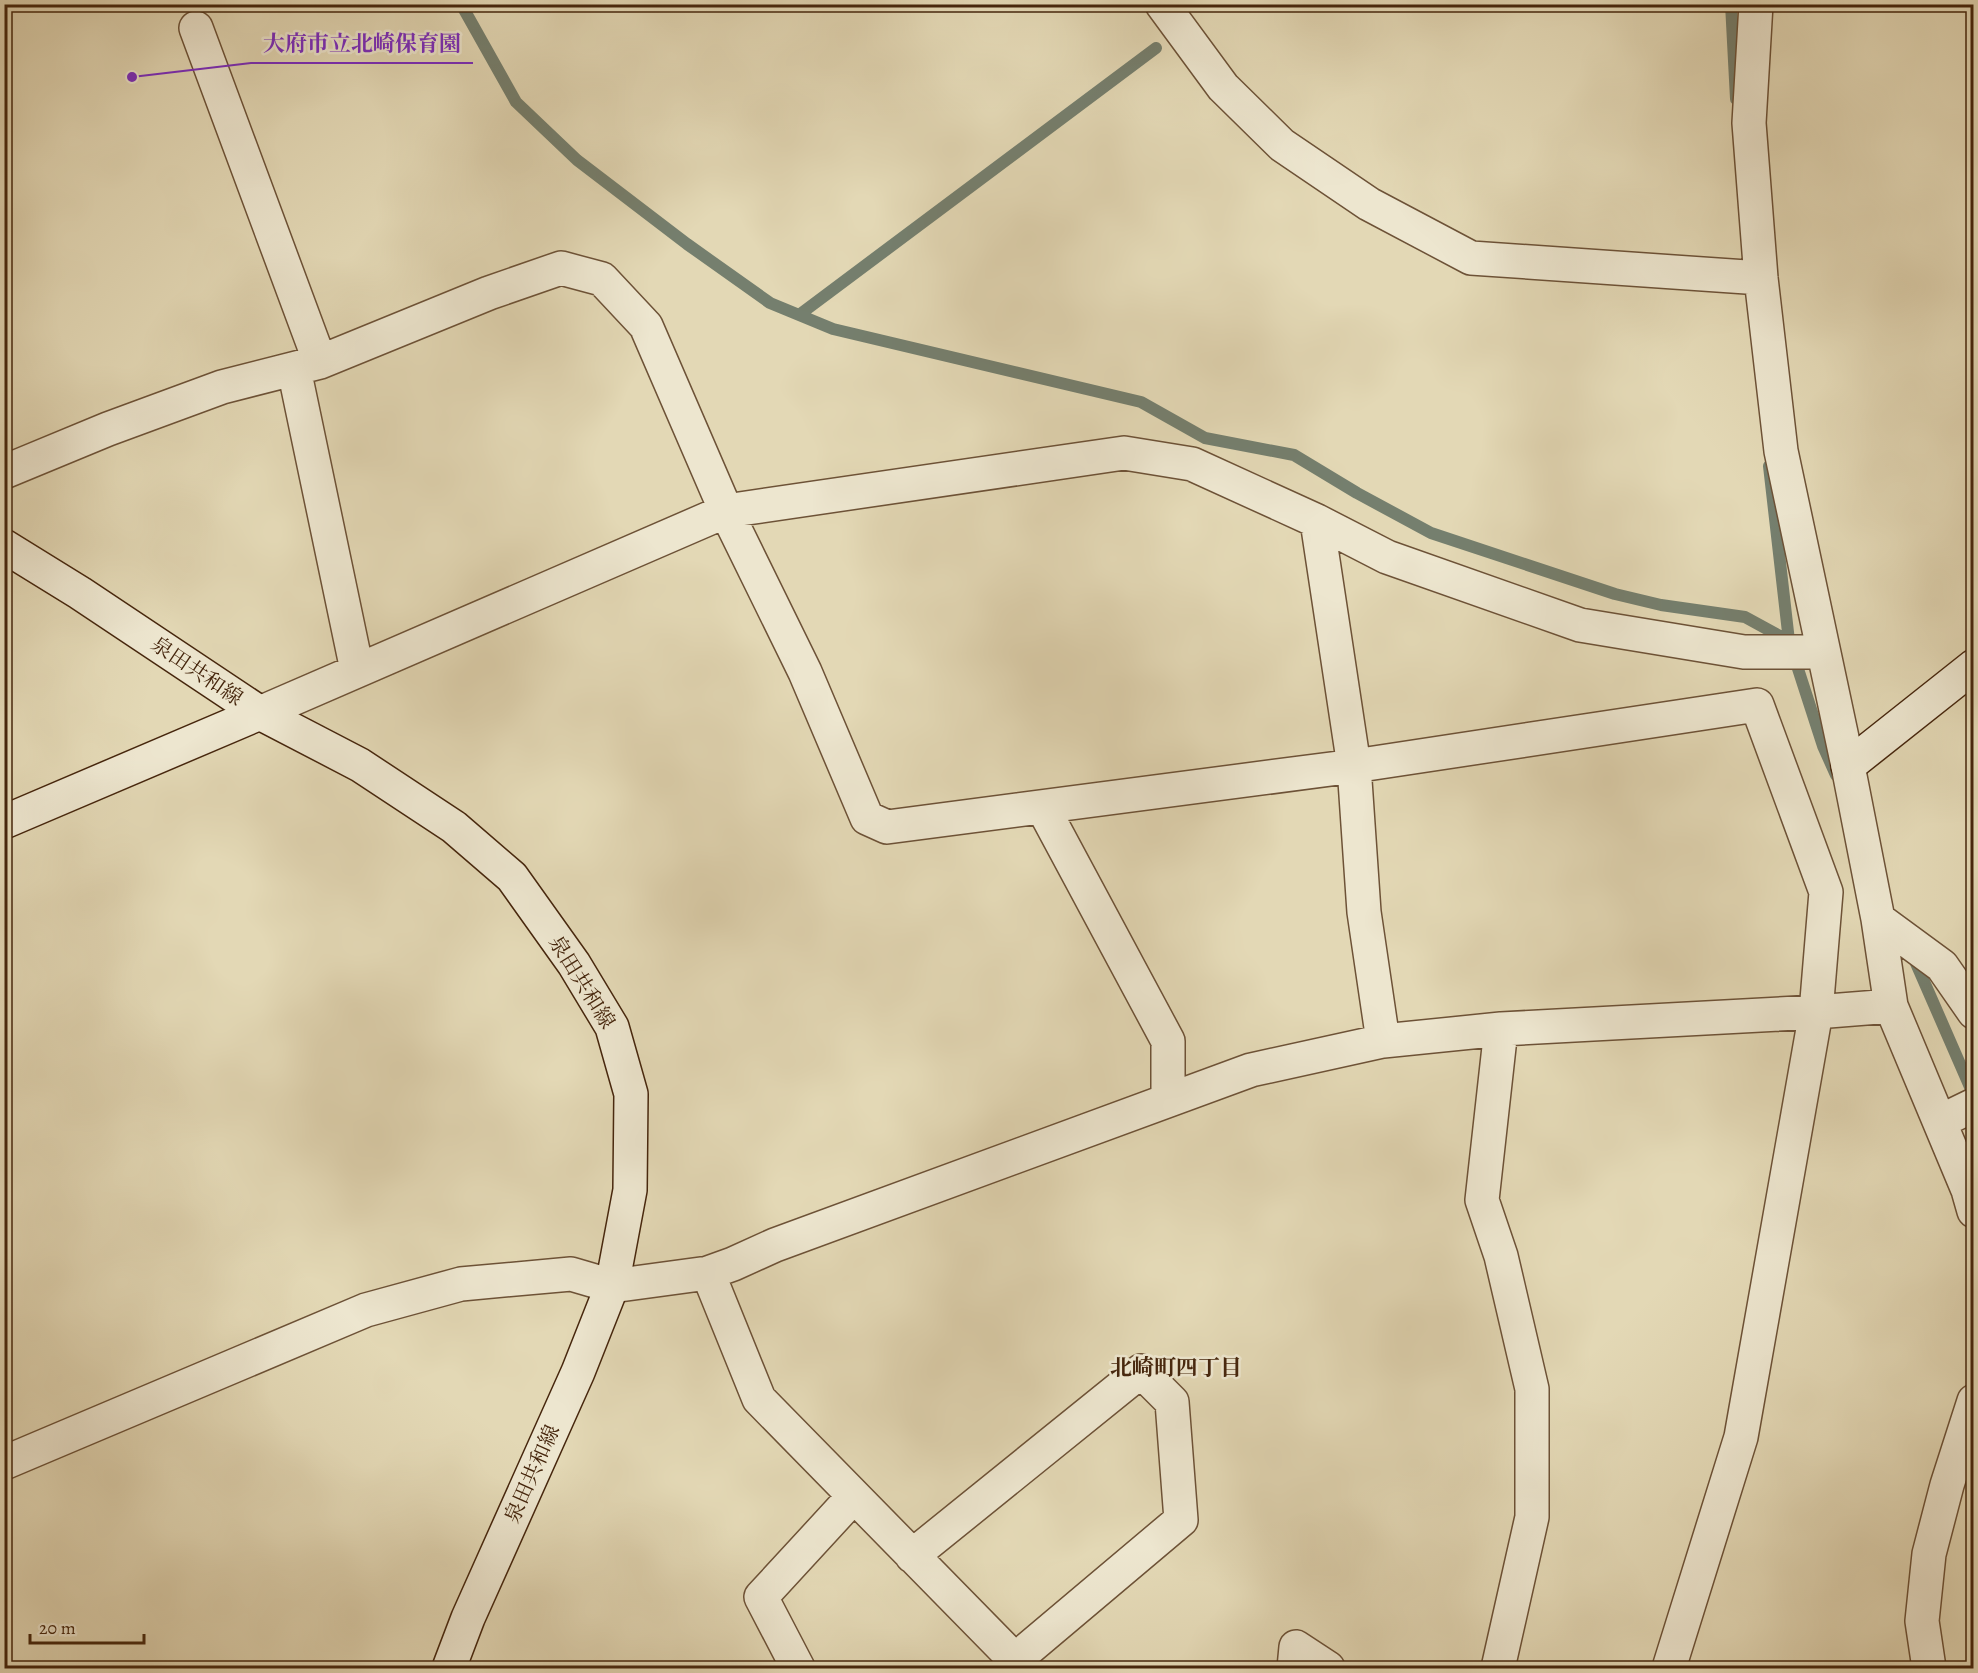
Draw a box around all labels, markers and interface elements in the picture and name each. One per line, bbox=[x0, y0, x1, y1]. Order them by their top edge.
callout: 大府市立北崎保育園 bbox=[251, 23, 473, 63]
text: 大府市立北崎保育園 bbox=[263, 29, 461, 59]
street label: 泉田共和線 bbox=[146, 630, 248, 712]
street label: 泉田共和線 bbox=[542, 930, 622, 1034]
district label: 北崎町四丁目 bbox=[1110, 1353, 1242, 1383]
street label: 泉田共和線 bbox=[498, 1420, 566, 1528]
scale bar bbox=[30, 1607, 144, 1645]
text: 20 m bbox=[39, 1616, 76, 1640]

